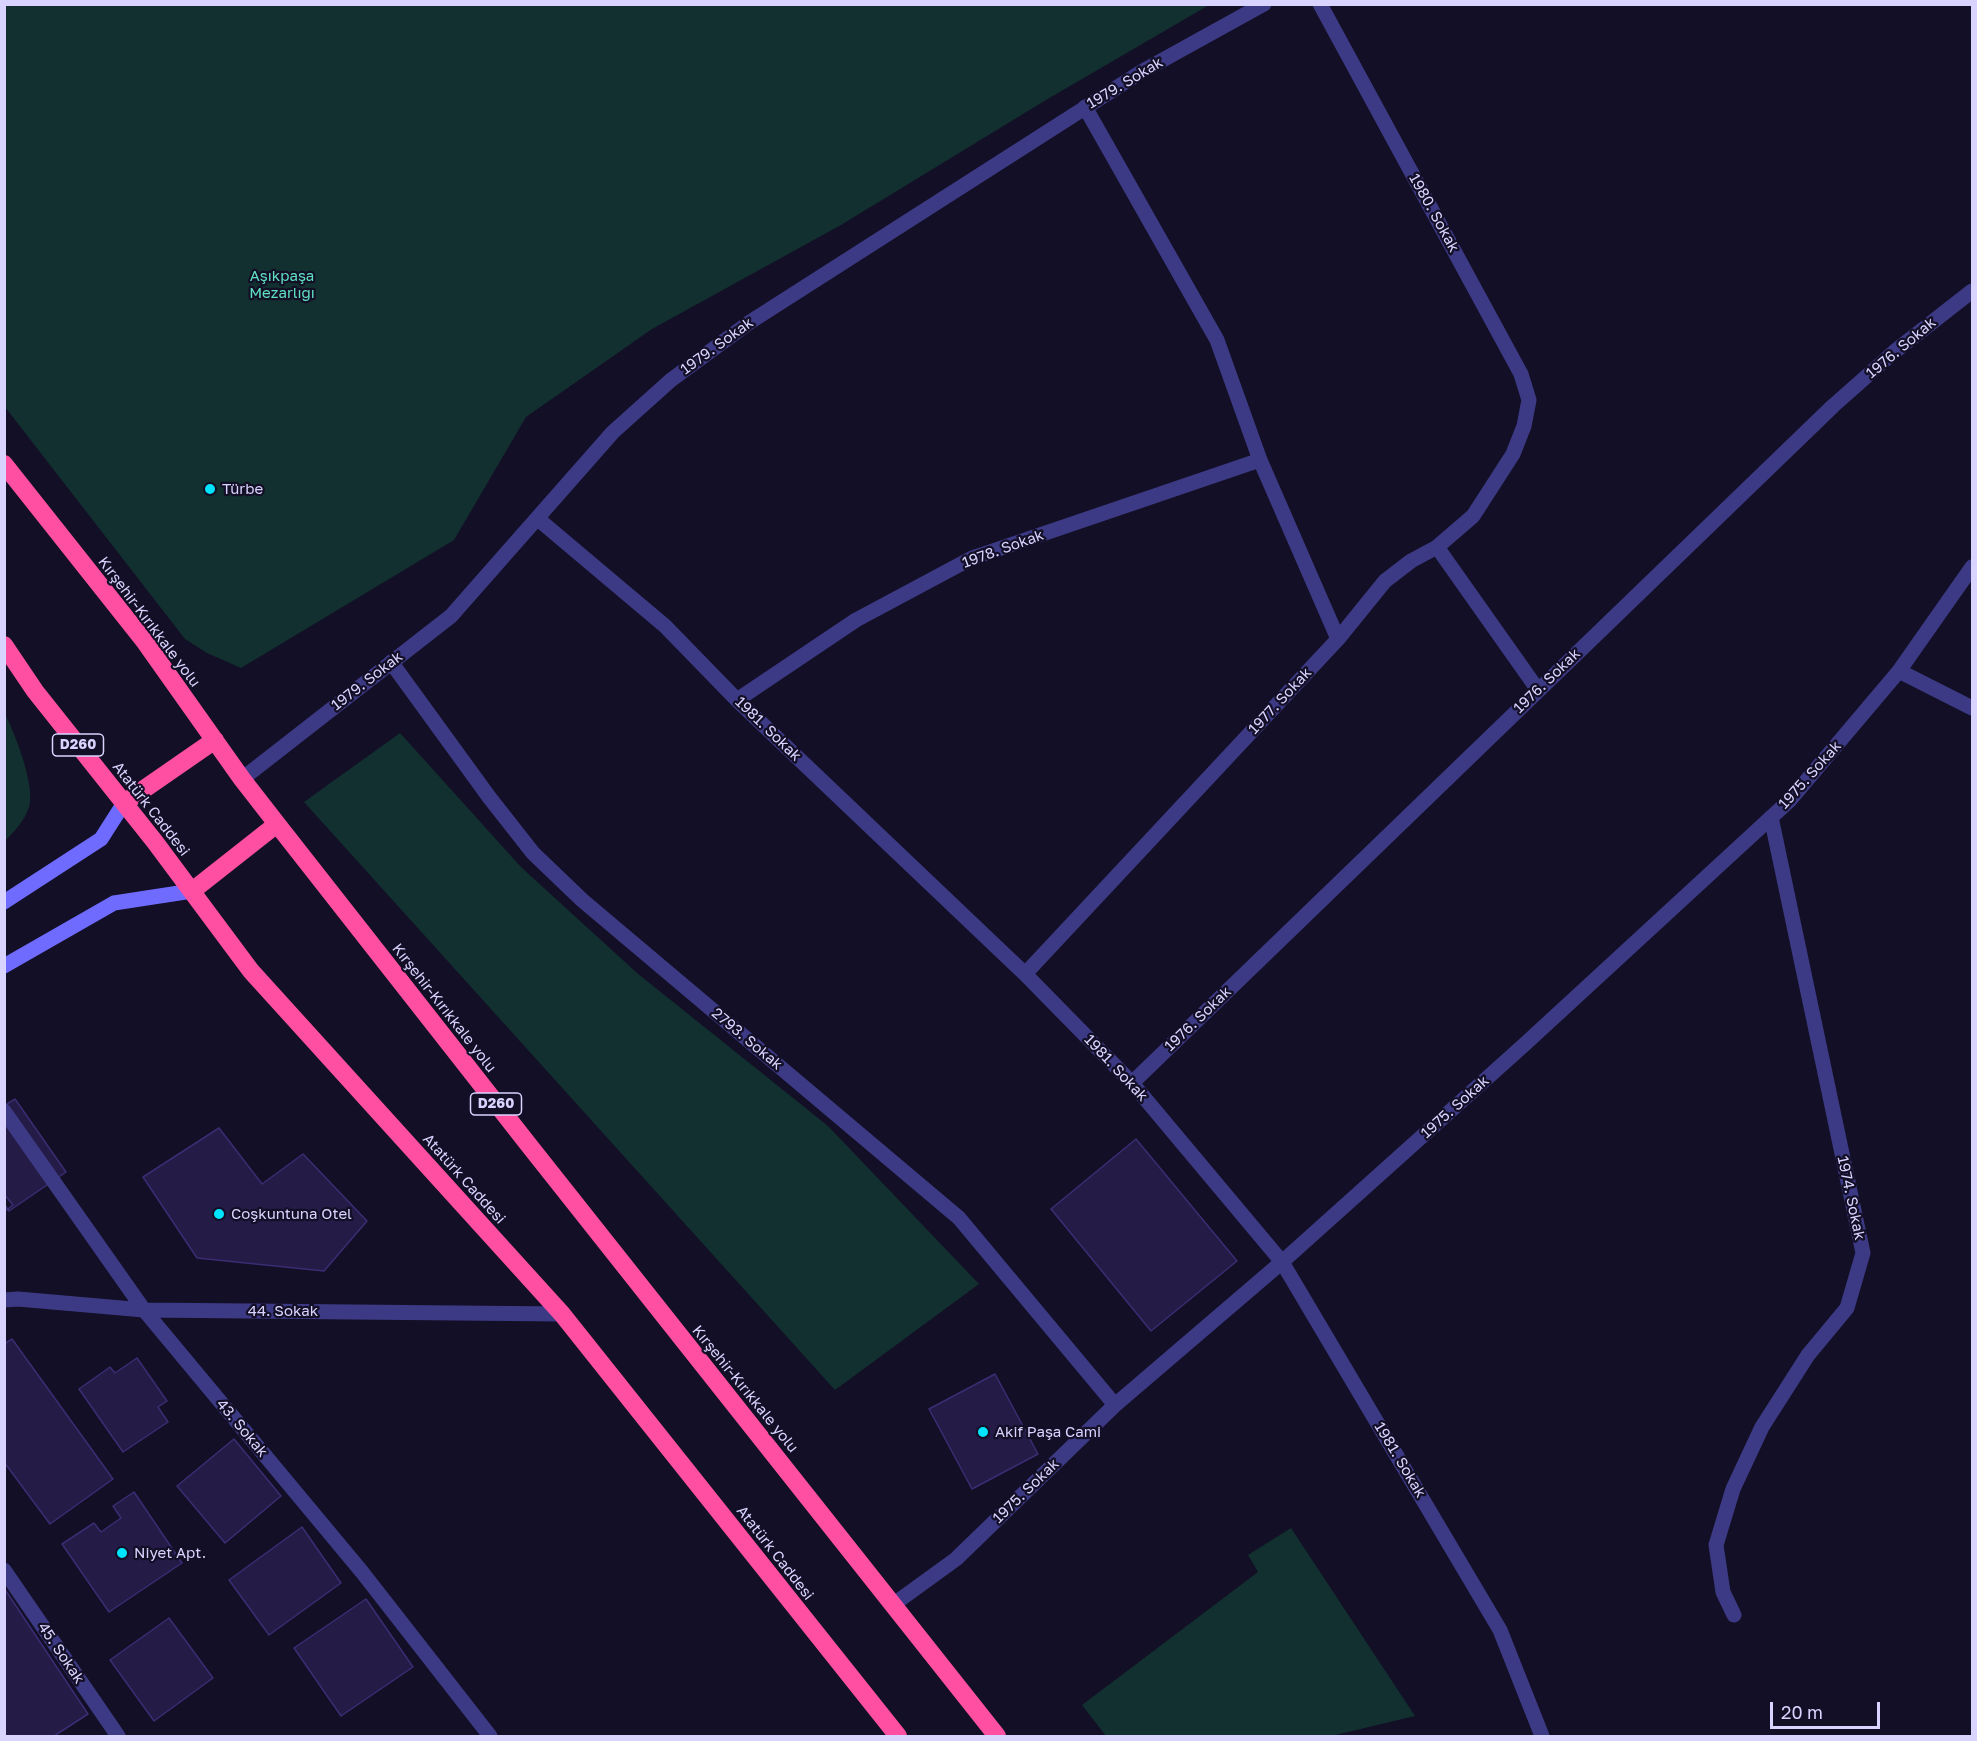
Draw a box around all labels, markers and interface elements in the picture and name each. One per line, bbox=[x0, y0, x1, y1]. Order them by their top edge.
street label: 1979. Sokak bbox=[1084, 53, 1166, 113]
street label: 1980. Sokak bbox=[1405, 171, 1463, 255]
park label: Aşıkpaşa Mezarlığı bbox=[249, 267, 315, 302]
street label: 1979. Sokak bbox=[677, 314, 757, 378]
street label: 1976. Sokak bbox=[1862, 314, 1940, 382]
place label: Türbe bbox=[222, 480, 263, 498]
marker: Türbe bbox=[203, 482, 217, 496]
street label: 1978. Sokak bbox=[960, 526, 1046, 572]
street label: Kırşehir-Kırıkkale yolu bbox=[94, 553, 204, 691]
street label: 1976. Sokak bbox=[1510, 645, 1584, 717]
street label: 1979. Sokak bbox=[328, 648, 406, 714]
street label: 1977. Sokak bbox=[1245, 664, 1315, 738]
street label: 1981. Sokak bbox=[731, 693, 805, 765]
road number: D260 bbox=[52, 734, 104, 756]
street label: 1975. Sokak bbox=[1775, 737, 1845, 813]
street label: Atatürk Caddesi bbox=[109, 758, 193, 860]
street label: Kırşehir-Kırıkkale yolu bbox=[388, 940, 500, 1076]
street label: 1976. Sokak bbox=[1161, 983, 1235, 1055]
street label: 2793. Sokak bbox=[708, 1004, 786, 1074]
street label: 1981. Sokak bbox=[1080, 1031, 1152, 1105]
street label: 1975. Sokak bbox=[1417, 1072, 1493, 1142]
road number: D260 bbox=[470, 1093, 522, 1115]
street label: Atatürk Caddesi bbox=[419, 1130, 509, 1228]
street label: 1974. Sokak bbox=[1833, 1154, 1869, 1242]
place label: Coşkuntuna Otel bbox=[231, 1205, 352, 1223]
marker: Coşkuntuna Otel bbox=[212, 1207, 226, 1221]
street label: 44. Sokak bbox=[248, 1302, 318, 1320]
street label: Kırşehir-Kırıkkale yolu bbox=[688, 1322, 802, 1456]
street label: 43. Sokak bbox=[213, 1395, 271, 1461]
street label: 1981. Sokak bbox=[1370, 1419, 1430, 1501]
place label: Akif Paşa Cami bbox=[995, 1423, 1101, 1441]
marker: Akif Paşa Cami bbox=[976, 1425, 990, 1439]
street label: 1975. Sokak bbox=[989, 1455, 1063, 1527]
street label: Atatürk Caddesi bbox=[733, 1502, 817, 1604]
place label: Niyet Apt. bbox=[134, 1544, 206, 1562]
marker: Niyet Apt. bbox=[115, 1546, 129, 1560]
street label: 45. Sokak bbox=[34, 1619, 88, 1687]
scale bar bbox=[1773, 1690, 1882, 1728]
text: 20 m bbox=[1781, 1701, 1823, 1723]

